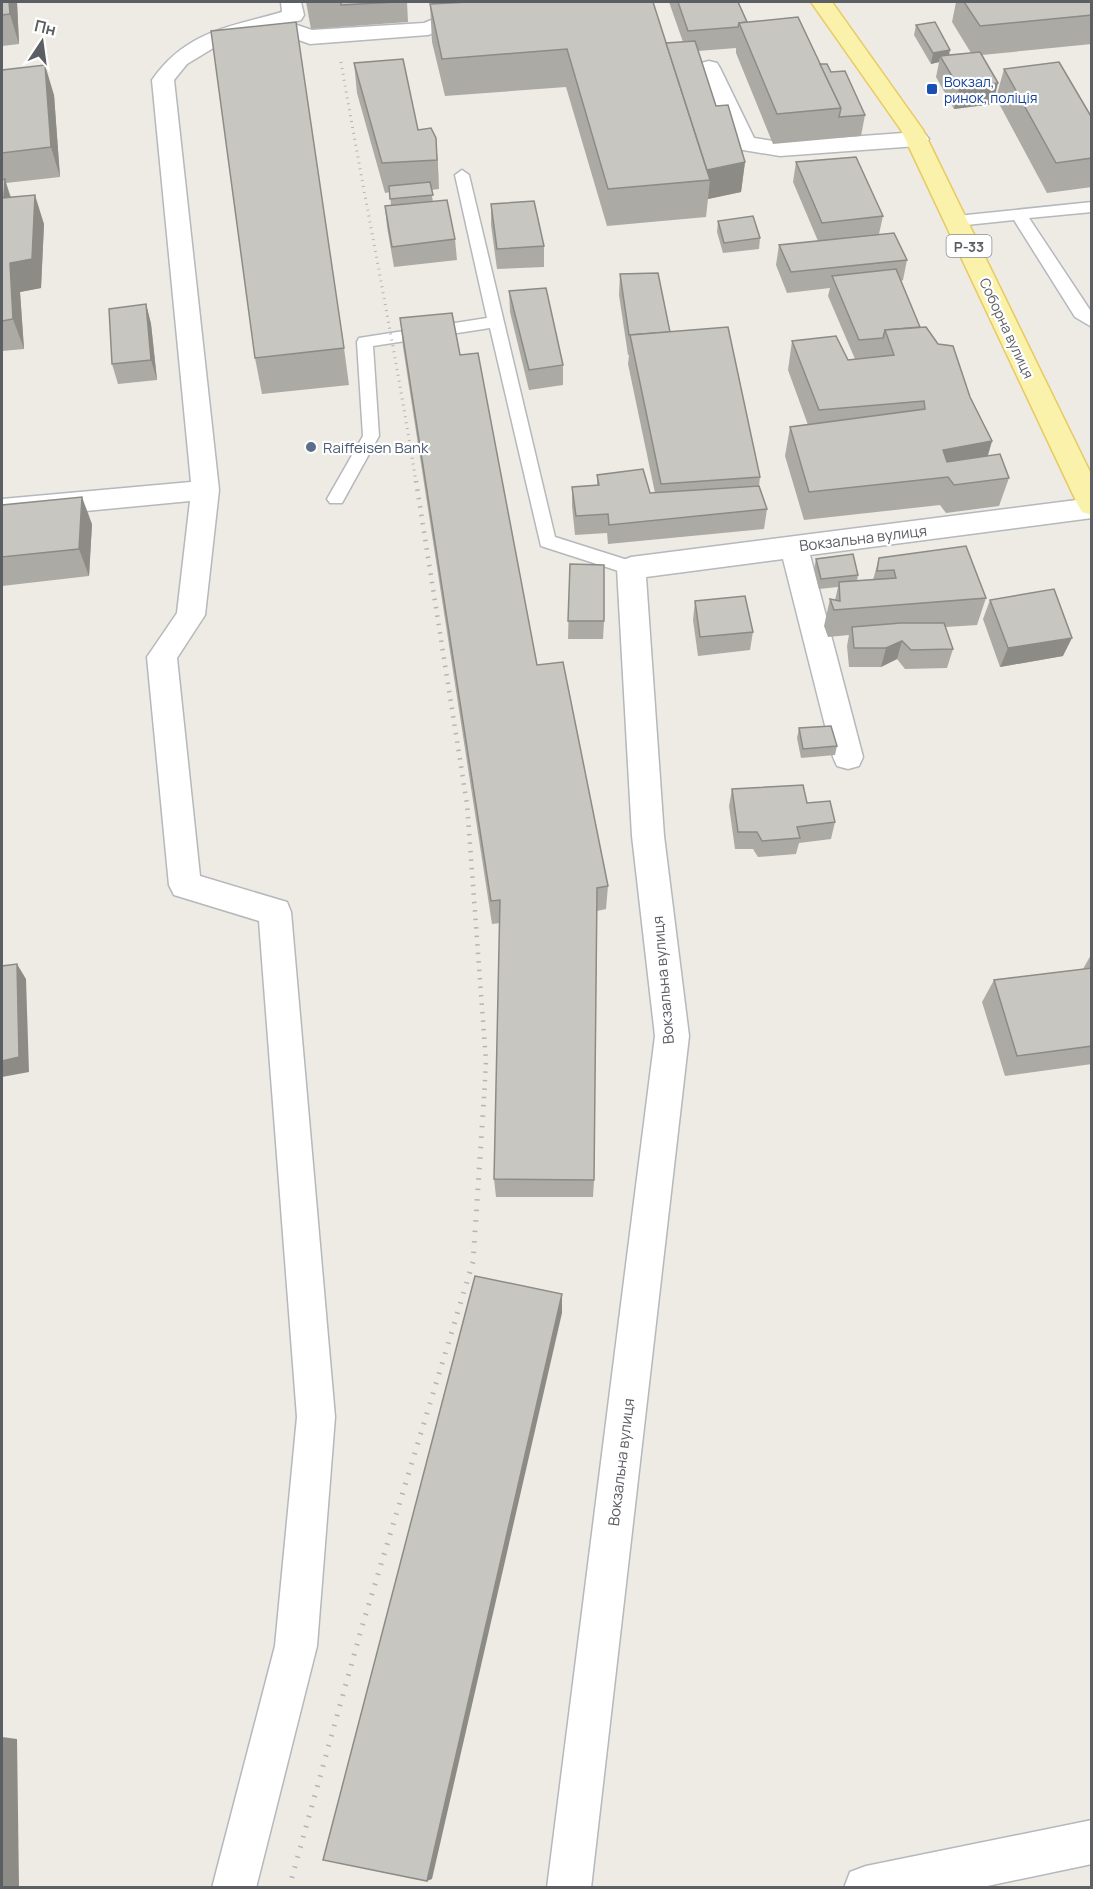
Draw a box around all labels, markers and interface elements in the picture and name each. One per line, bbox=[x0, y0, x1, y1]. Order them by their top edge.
north arrow bbox=[12, 12, 72, 72]
text: Пн bbox=[32, 14, 58, 41]
place label: Вокзал, ринок, поліція bbox=[944, 72, 1038, 107]
marker: Вокзал, ринок, поліція bbox=[925, 82, 939, 96]
road number: Р-33 bbox=[946, 235, 992, 257]
street label: Соборна вулиця bbox=[975, 275, 1039, 381]
place label: Raiffeisen Bank bbox=[323, 437, 429, 458]
marker: Raiffeisen Bank bbox=[304, 440, 318, 454]
street label: Вокзальна вулиця bbox=[798, 520, 928, 556]
street label: Вокзальна вулиця bbox=[647, 915, 679, 1045]
street label: Вокзальна вулиця bbox=[603, 1397, 639, 1527]

